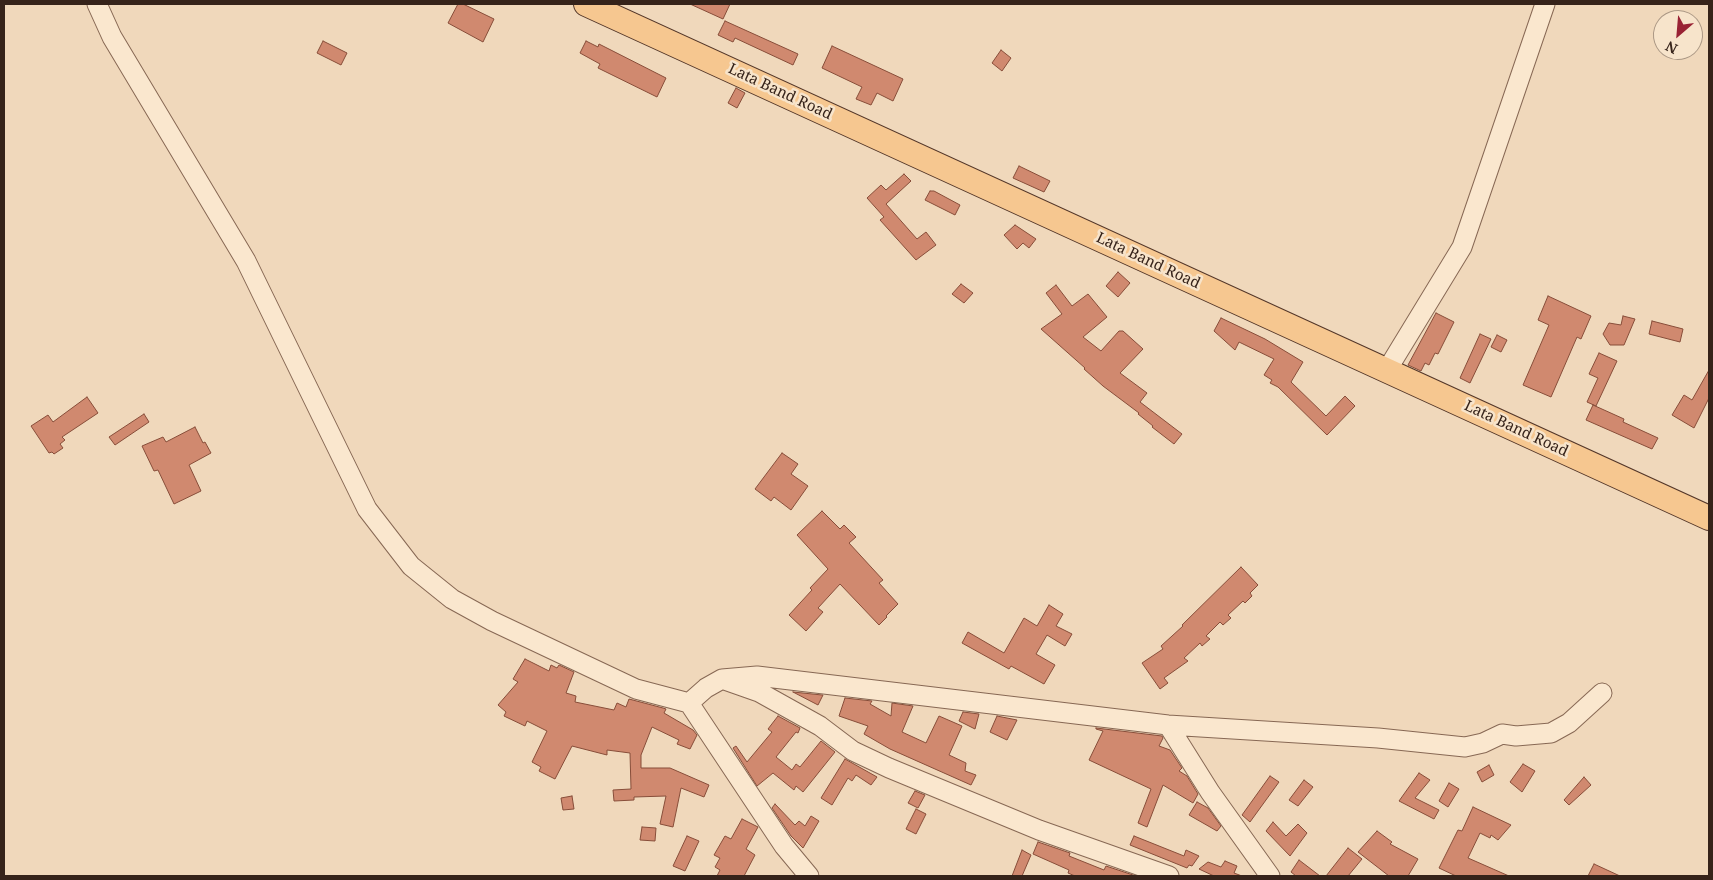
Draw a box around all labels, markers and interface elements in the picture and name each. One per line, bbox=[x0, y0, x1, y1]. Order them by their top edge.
north arrow bbox=[1653, 10, 1703, 60]
text: N bbox=[1662, 37, 1681, 59]
street label: Lata Band Road bbox=[725, 60, 835, 124]
street label: Lata Band Road bbox=[1093, 229, 1203, 293]
street label: Lata Band Road bbox=[1461, 397, 1571, 461]

